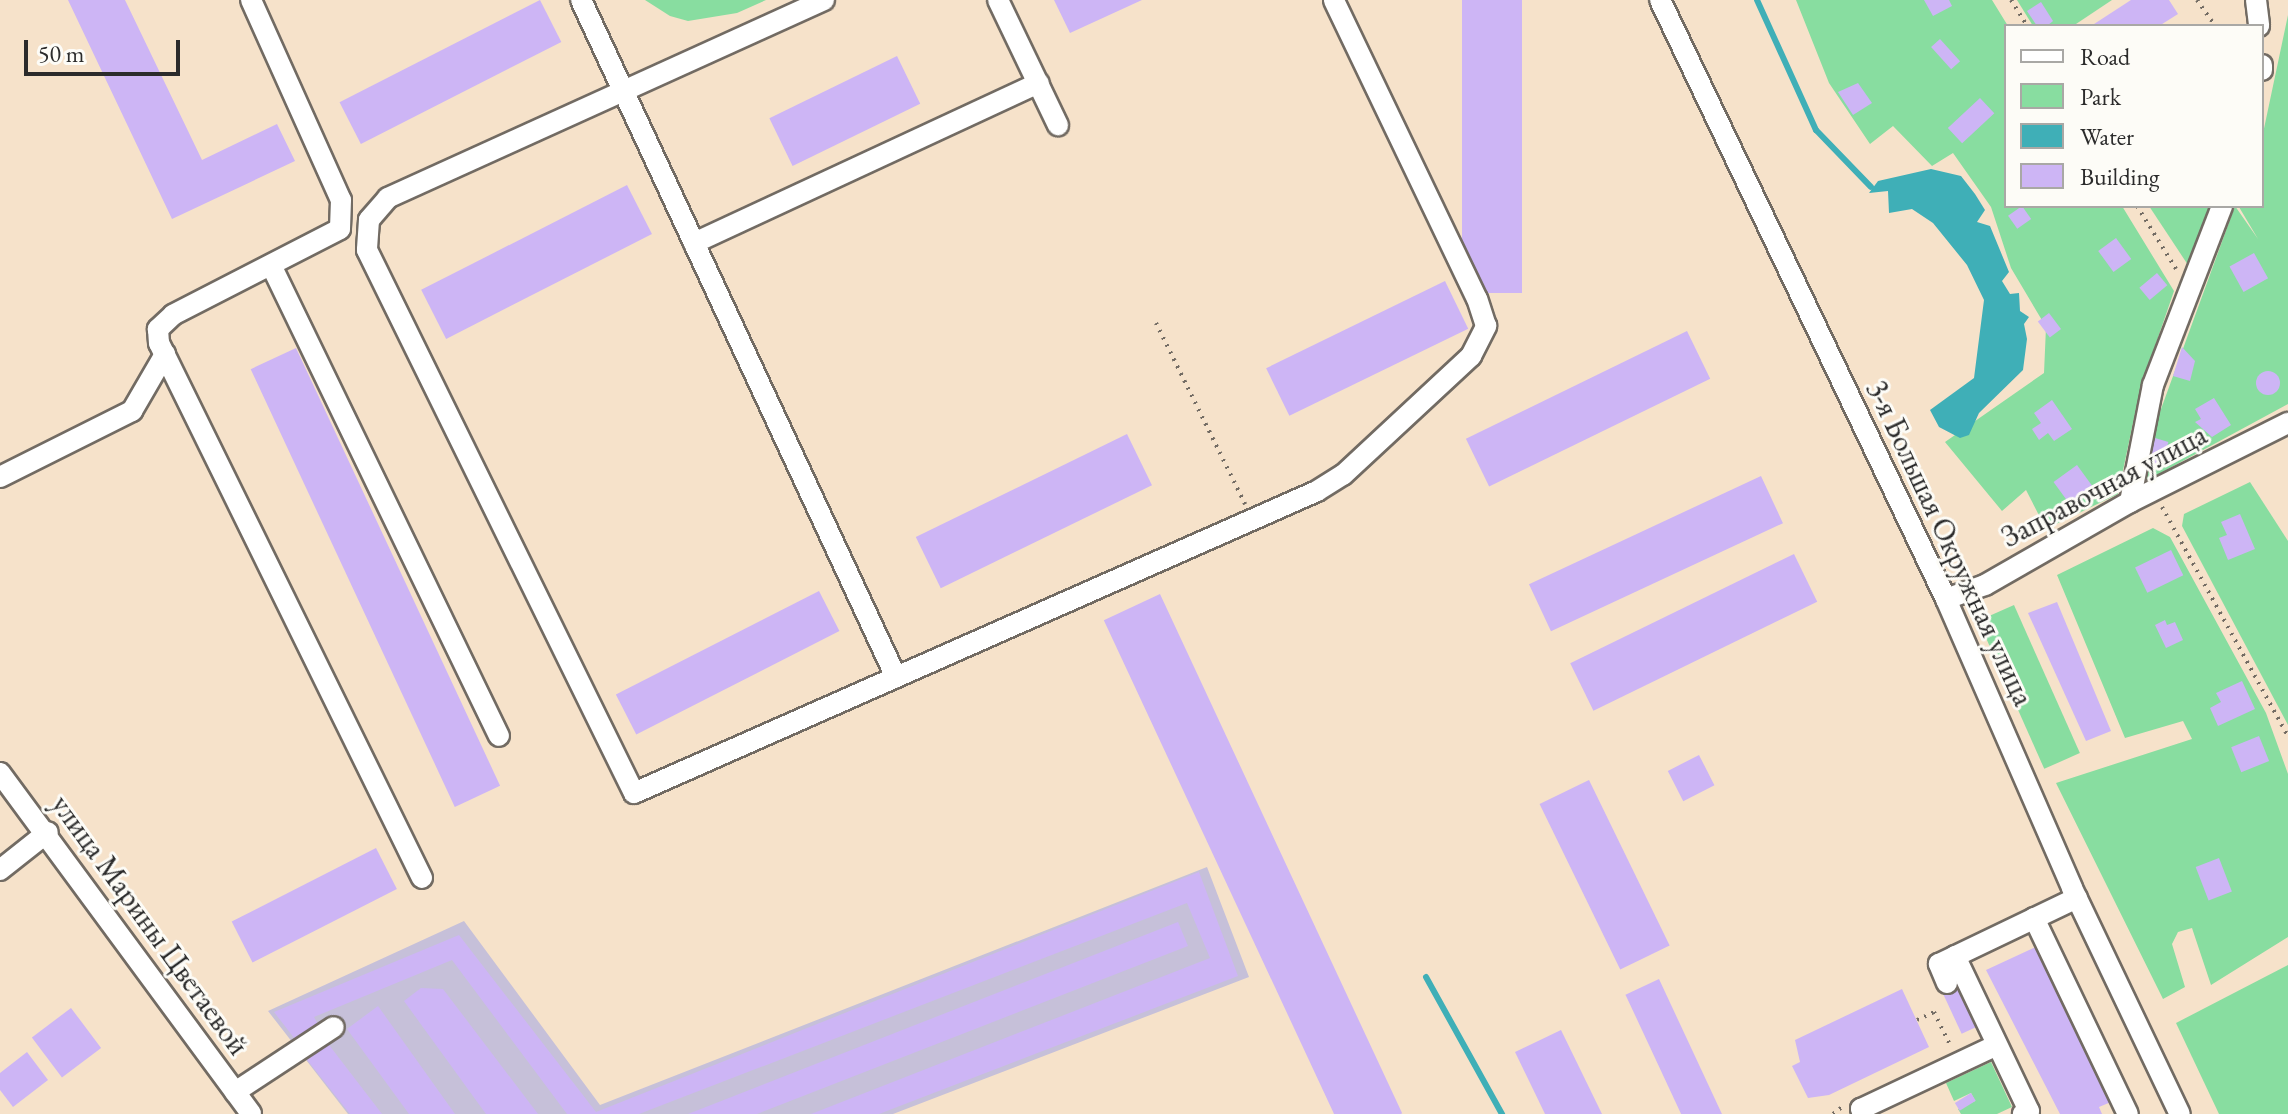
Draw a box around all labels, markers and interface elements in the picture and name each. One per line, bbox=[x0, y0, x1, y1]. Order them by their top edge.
scale bar bbox=[28, 24, 184, 74]
legend bbox=[2004, 24, 2264, 208]
text: 50 m bbox=[38, 38, 85, 69]
text: Road bbox=[2080, 41, 2130, 72]
text: Park bbox=[2080, 81, 2121, 112]
text: Water bbox=[2080, 121, 2134, 152]
text: Building bbox=[2080, 161, 2160, 192]
street label: 3-я Большая Окружная улица bbox=[1859, 374, 2041, 712]
street label: Заправочная улица bbox=[1995, 417, 2213, 555]
street label: улица Марины Цветаевой bbox=[43, 788, 257, 1062]

